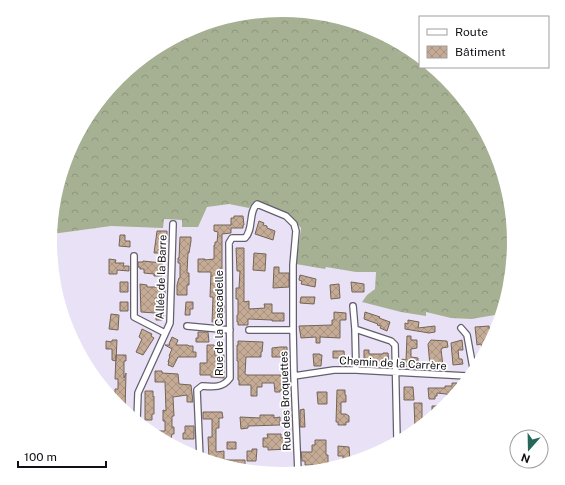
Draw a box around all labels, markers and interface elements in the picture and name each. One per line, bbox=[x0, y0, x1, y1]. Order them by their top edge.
legend bbox=[419, 16, 549, 68]
text: Route bbox=[455, 25, 488, 39]
text: Bâtiment bbox=[455, 45, 506, 59]
street label: Allée de la Barre bbox=[154, 235, 168, 319]
street label: Rue de la Cascadelle bbox=[213, 270, 225, 376]
street label: Rue des Broquettes bbox=[277, 351, 293, 451]
street label: Chemin de la Carrère bbox=[339, 354, 447, 372]
north arrow bbox=[509, 429, 549, 469]
scale bar bbox=[18, 443, 106, 469]
text: 100 m bbox=[24, 450, 57, 464]
text: N bbox=[519, 451, 532, 466]

